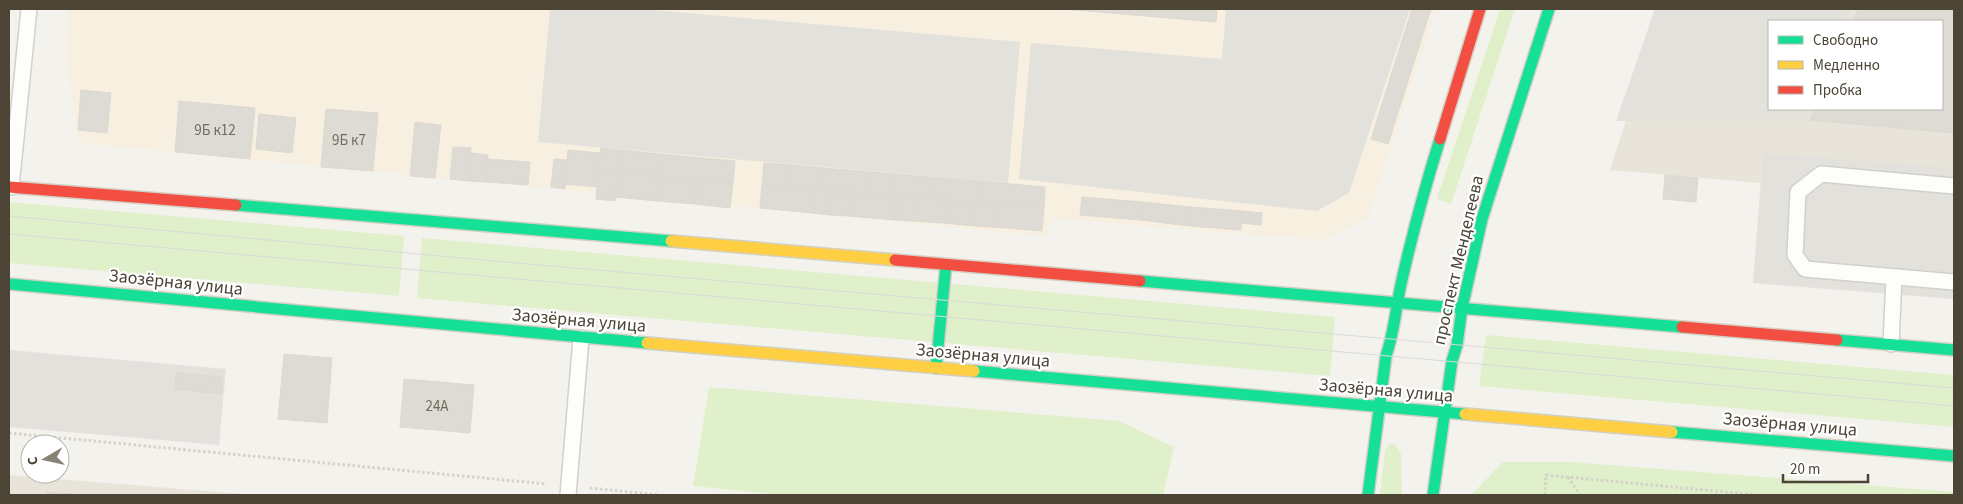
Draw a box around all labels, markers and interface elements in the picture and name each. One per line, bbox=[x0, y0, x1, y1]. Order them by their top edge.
legend bbox=[1768, 20, 1943, 110]
text: Свободно bbox=[1813, 30, 1878, 51]
text: Медленно bbox=[1813, 55, 1880, 76]
text: Пробка bbox=[1813, 80, 1862, 101]
house number: 9Б к12 bbox=[194, 120, 236, 141]
house number: 9Б к7 bbox=[332, 130, 366, 151]
street label: проспект Менделеева bbox=[1427, 173, 1490, 347]
street label: Заозёрная улица bbox=[108, 263, 244, 302]
street label: Заозёрная улица bbox=[511, 302, 647, 339]
street label: Заозёрная улица bbox=[915, 337, 1051, 374]
street label: Заозёрная улица bbox=[1318, 372, 1454, 409]
house number: 24А bbox=[425, 396, 449, 417]
street label: Заозёрная улица bbox=[1722, 406, 1858, 443]
north arrow bbox=[20, 434, 70, 484]
scale bar bbox=[1783, 452, 1868, 484]
text: С bbox=[23, 455, 44, 466]
text: 20 m bbox=[1790, 459, 1820, 480]

